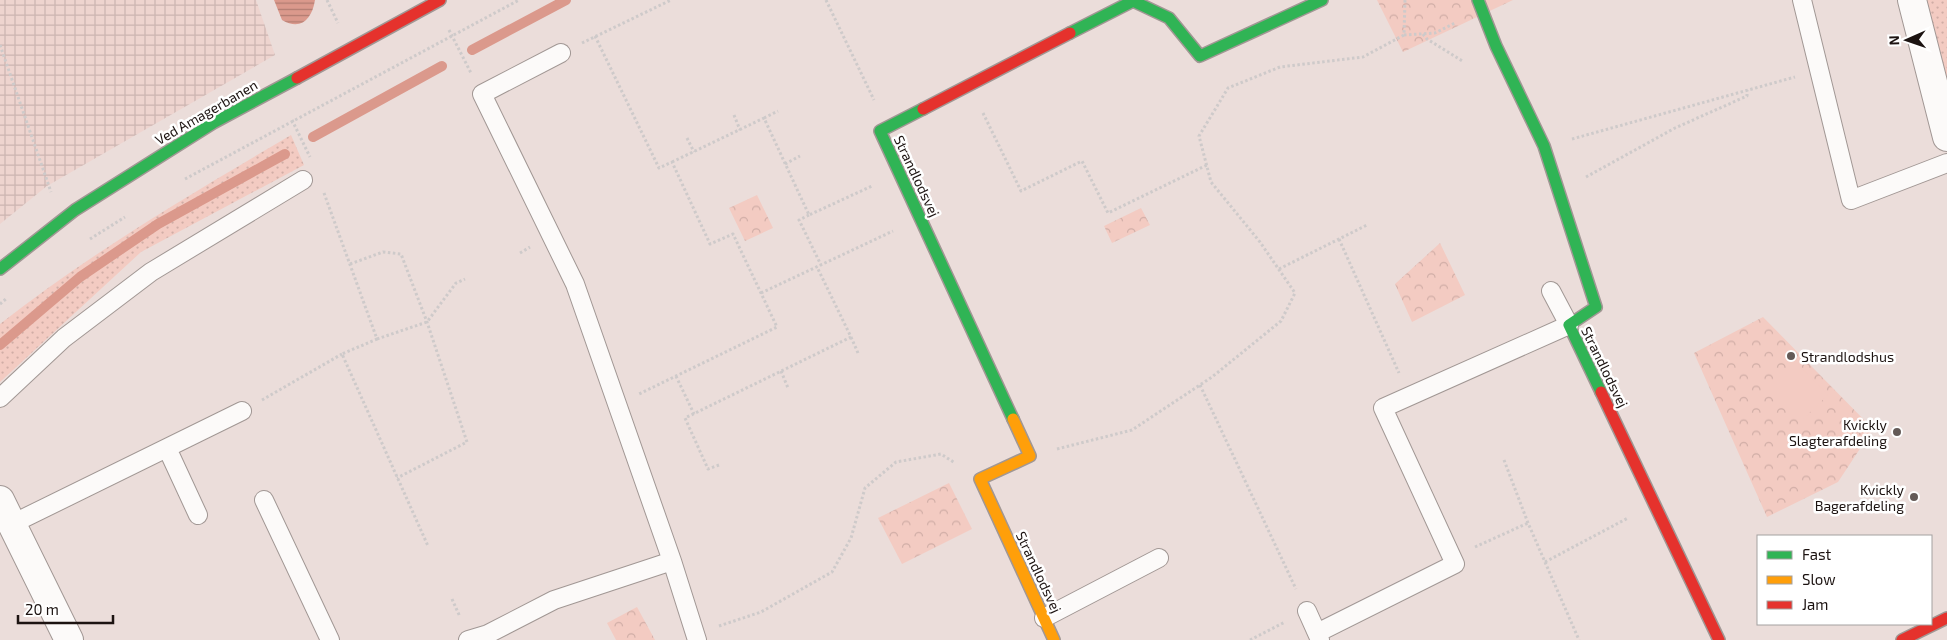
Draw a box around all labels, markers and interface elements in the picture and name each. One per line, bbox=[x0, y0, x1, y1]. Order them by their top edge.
north arrow bbox=[1882, 15, 1932, 65]
text: N bbox=[1885, 35, 1902, 46]
street label: Ved Amagerbanen bbox=[152, 76, 260, 148]
street label: Strandlodsvej bbox=[891, 132, 943, 220]
street label: Strandlodsvej bbox=[1578, 324, 1632, 410]
place label: Strandlodshus bbox=[1801, 348, 1894, 365]
marker: Strandlodshus bbox=[1785, 350, 1797, 362]
place label: Kvickly Slagterafdeling bbox=[1789, 416, 1888, 449]
marker: Kvickly Slagterafdeling bbox=[1891, 426, 1903, 438]
place label: Kvickly Bagerafdeling bbox=[1815, 481, 1905, 514]
marker: Kvickly Bagerafdeling bbox=[1908, 491, 1920, 503]
street label: Strandlodsvej bbox=[1013, 528, 1065, 616]
legend bbox=[1757, 535, 1932, 625]
text: Fast bbox=[1802, 545, 1832, 563]
text: Slow bbox=[1802, 570, 1836, 588]
scale bar bbox=[18, 592, 112, 624]
text: Jam bbox=[1802, 595, 1828, 613]
text: 20 m bbox=[25, 600, 59, 618]

